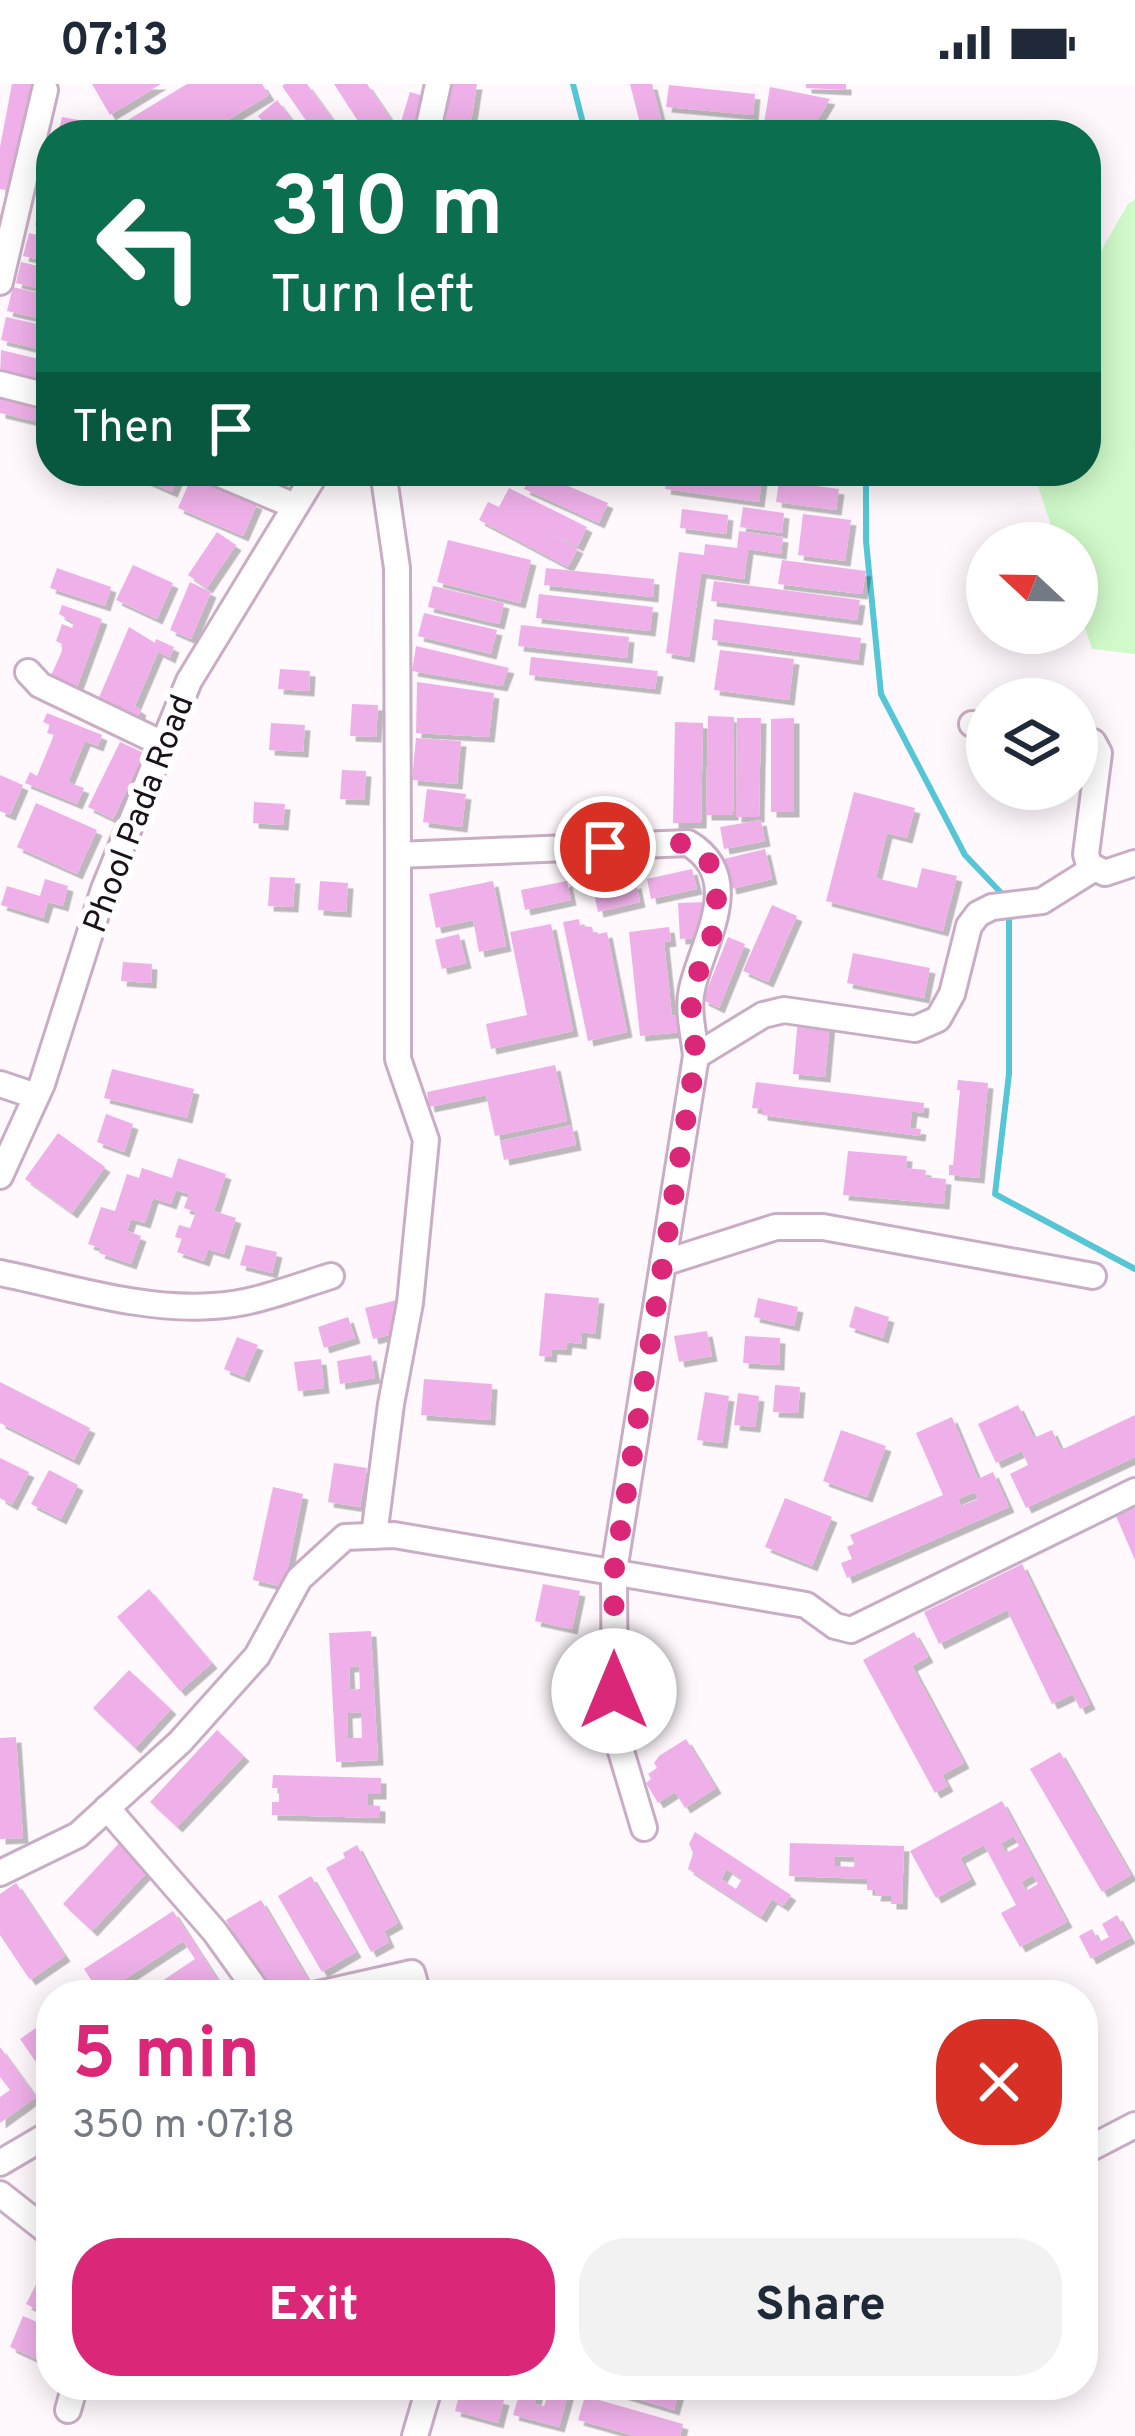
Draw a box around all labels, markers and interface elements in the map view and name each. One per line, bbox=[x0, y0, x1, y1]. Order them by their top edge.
text: 07:13 bbox=[60, 14, 169, 71]
text: 310 m bbox=[270, 159, 504, 265]
icon: left bbox=[72, 168, 228, 324]
text: Turn left bbox=[270, 263, 475, 332]
icon: arrive bbox=[198, 396, 264, 462]
text: Then bbox=[72, 401, 174, 458]
north arrow bbox=[966, 522, 1098, 654]
map controls bbox=[966, 522, 1098, 810]
button: layers bbox=[966, 678, 1098, 810]
street label: Phool Pada Road bbox=[76, 689, 205, 939]
pin bbox=[554, 796, 656, 898]
icon: arrive bbox=[572, 814, 638, 880]
position arrow bbox=[551, 1628, 677, 1754]
text: 5 min bbox=[72, 2012, 260, 2104]
button: close bbox=[936, 2019, 1062, 2145]
text: 350 m · 07:18 bbox=[72, 2103, 295, 2152]
button: Exit bbox=[72, 2238, 555, 2376]
button: Share bbox=[579, 2238, 1062, 2376]

